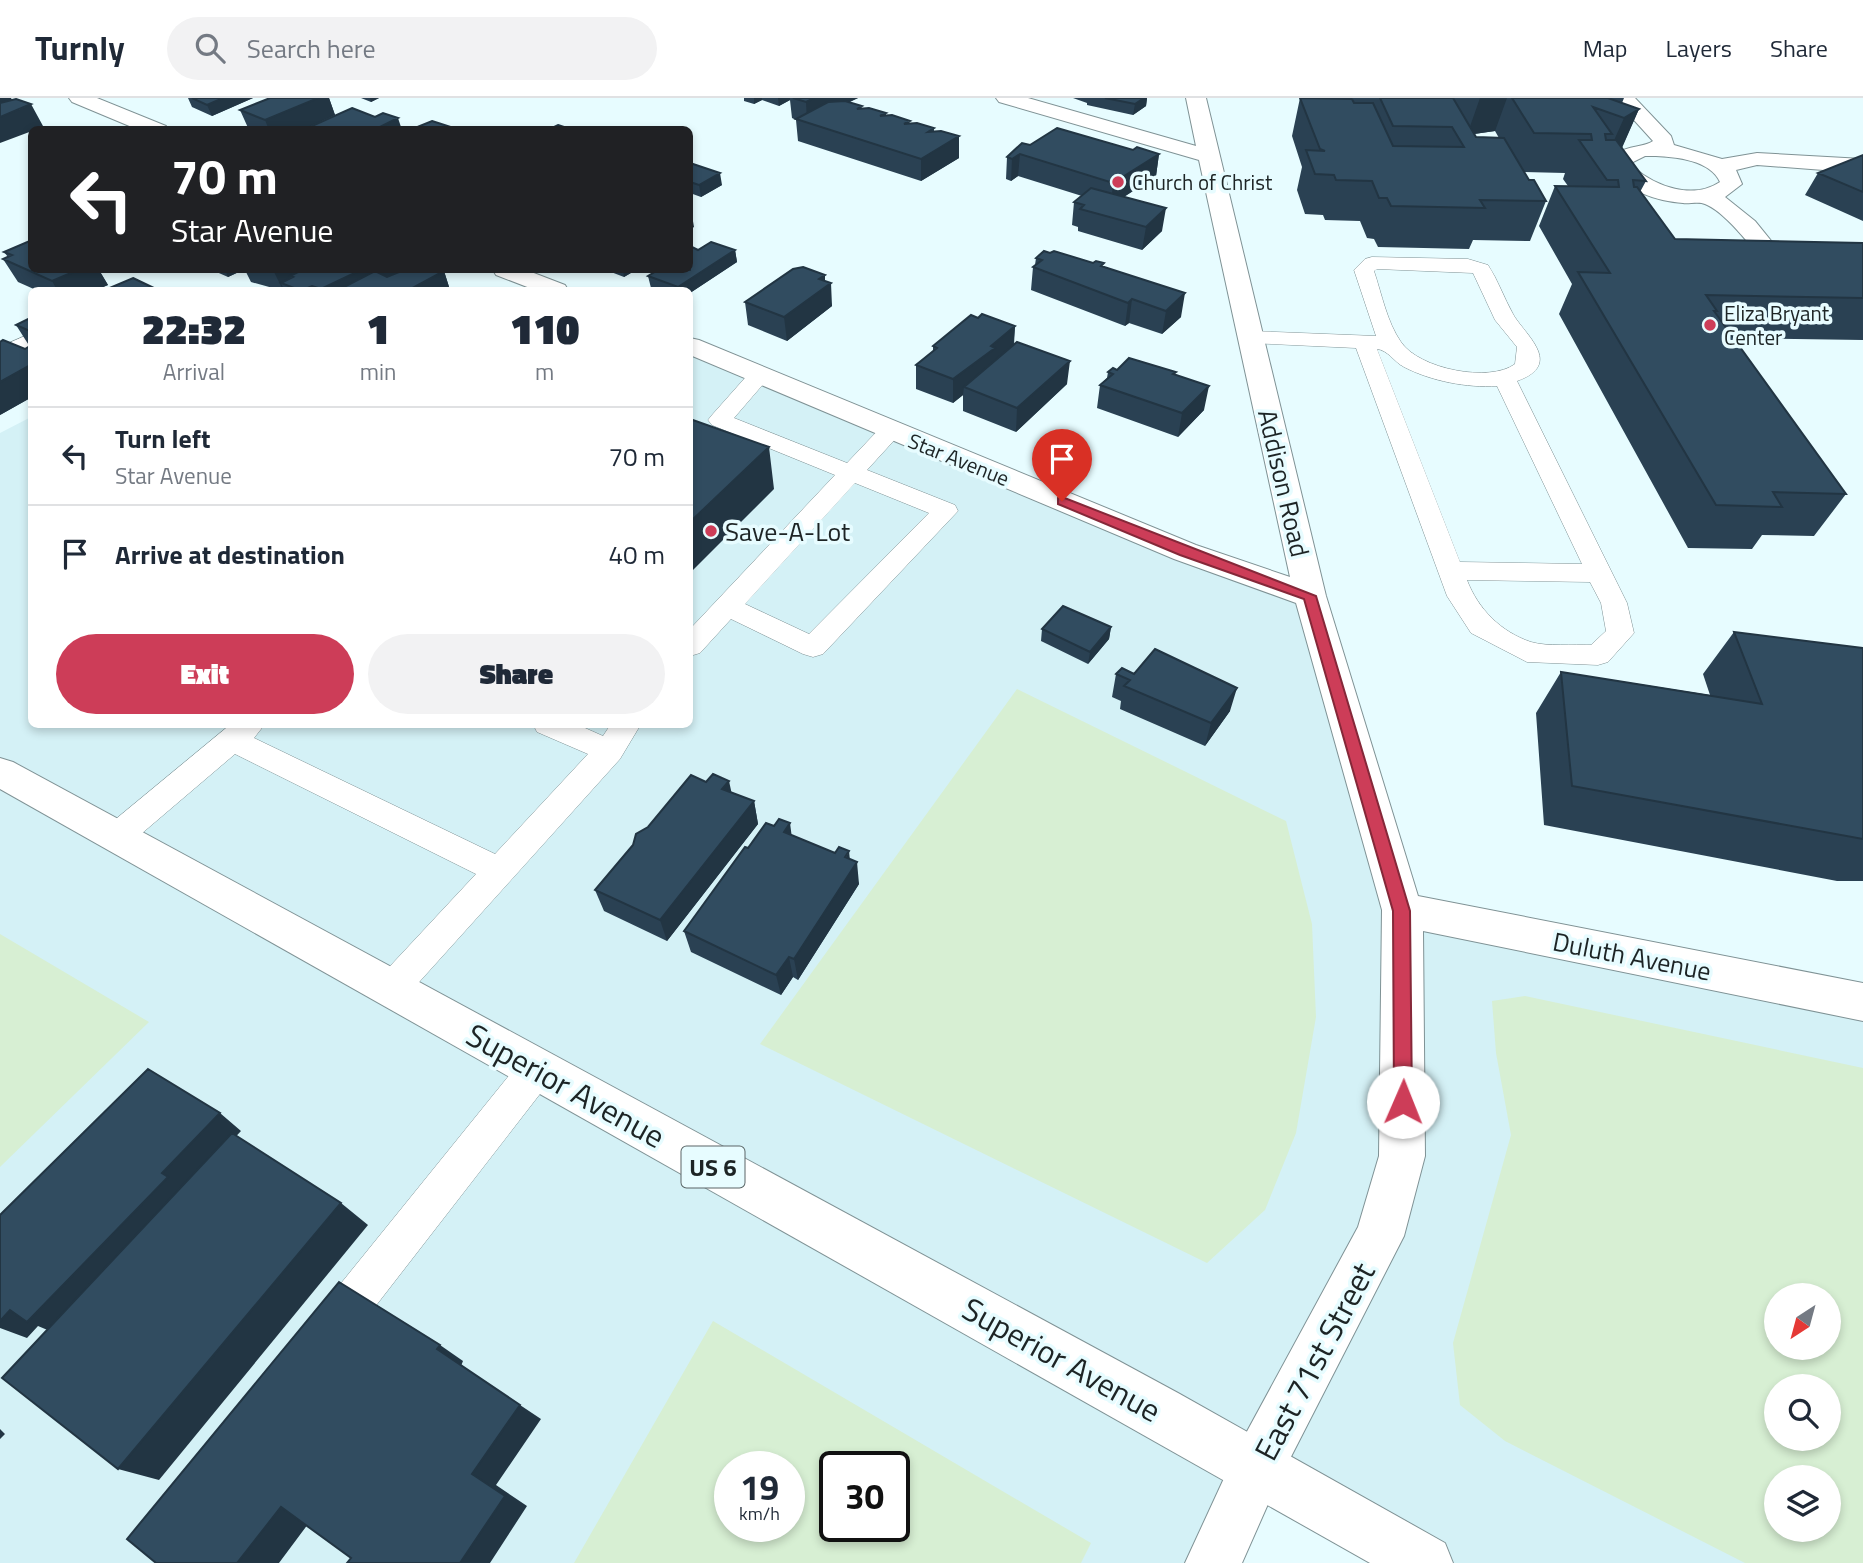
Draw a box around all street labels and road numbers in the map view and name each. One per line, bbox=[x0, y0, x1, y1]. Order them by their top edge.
street label: Addison Road bbox=[1248, 405, 1320, 561]
street label: Star Avenue bbox=[904, 424, 1014, 494]
street label: Duluth Avenue bbox=[1549, 922, 1715, 990]
street label: Superior Avenue bbox=[458, 1011, 674, 1159]
road number: US 6 bbox=[682, 1147, 744, 1188]
street label: East 71st Street bbox=[1242, 1253, 1386, 1469]
street label: Superior Avenue bbox=[954, 1285, 1170, 1433]

